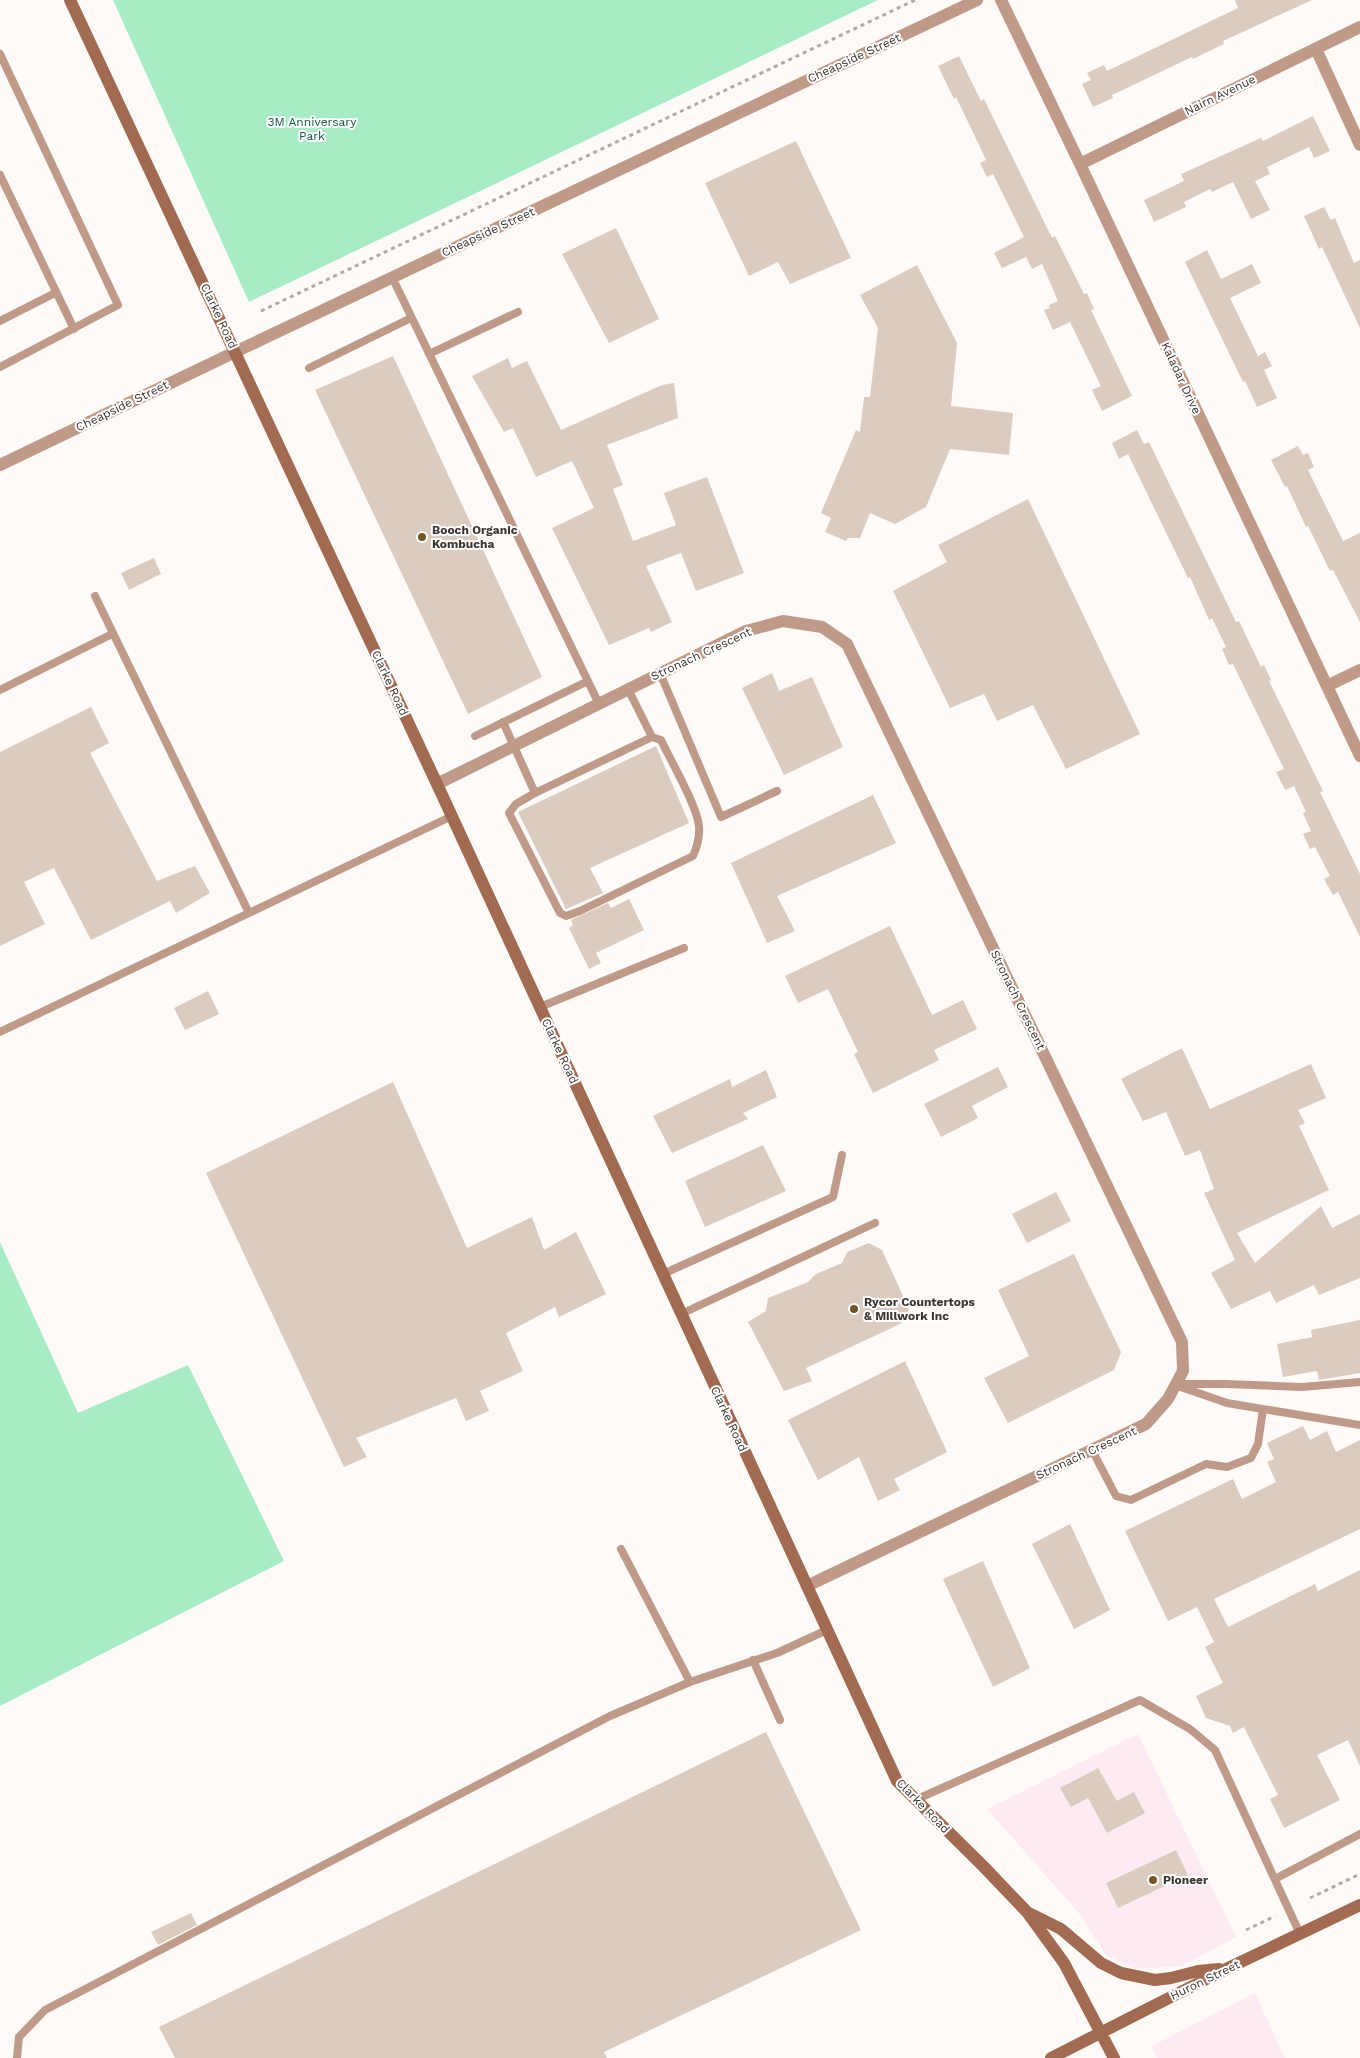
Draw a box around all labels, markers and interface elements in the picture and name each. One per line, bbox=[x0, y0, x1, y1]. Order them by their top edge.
street label: Cheapside Street bbox=[805, 30, 903, 86]
street label: Nairn Avenue bbox=[1182, 72, 1258, 118]
park label: 3M Anniversary Park bbox=[268, 115, 357, 143]
street label: Cheapside Street bbox=[439, 204, 537, 260]
street label: Clarke Road bbox=[198, 281, 240, 351]
street label: Kaladar Drive bbox=[1158, 340, 1204, 416]
street label: Cheapside Street bbox=[74, 378, 170, 434]
place label: Booch Organic Kombucha bbox=[432, 523, 518, 551]
marker: Booch Organic Kombucha bbox=[416, 531, 428, 543]
street label: Stronach Crescent bbox=[649, 625, 753, 683]
street label: Clarke Road bbox=[369, 648, 411, 718]
street label: Stronach Crescent bbox=[988, 948, 1048, 1052]
street label: Clarke Road bbox=[539, 1016, 581, 1086]
place label: Rycor Countertops & Millwork Inc bbox=[864, 1295, 976, 1323]
marker: Rycor Countertops & Millwork Inc bbox=[848, 1303, 860, 1315]
street label: Clarke Road bbox=[708, 1384, 750, 1454]
street label: Stronach Crescent bbox=[1034, 1424, 1138, 1482]
street label: Clarke Road bbox=[893, 1776, 953, 1836]
place label: Pioneer bbox=[1163, 1873, 1209, 1887]
marker: Pioneer bbox=[1147, 1874, 1159, 1886]
street label: Huron Street bbox=[1168, 1957, 1242, 2003]

